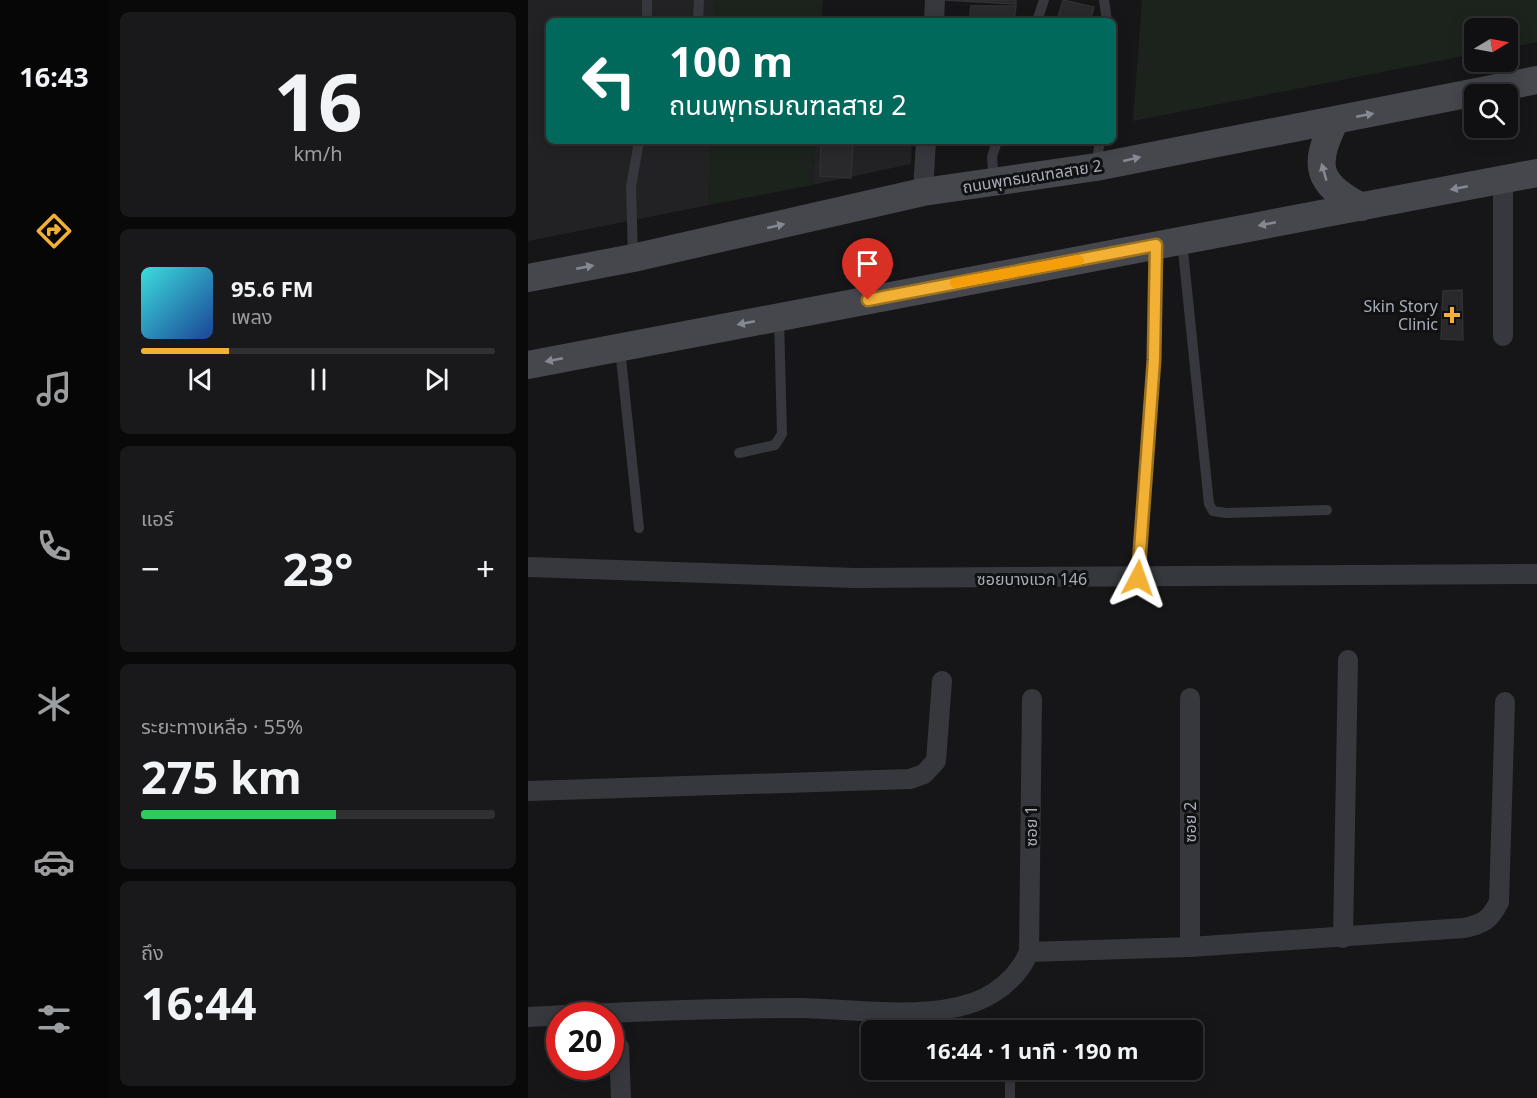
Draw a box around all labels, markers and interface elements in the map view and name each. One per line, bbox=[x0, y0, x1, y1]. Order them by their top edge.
north arrow bbox=[1464, 18, 1518, 72]
map controls bbox=[1464, 18, 1518, 138]
text: 100 m bbox=[669, 32, 793, 89]
icon: left bbox=[570, 42, 648, 120]
text: 16 bbox=[273, 48, 363, 154]
text: 16:43 bbox=[19, 58, 89, 95]
button: search bbox=[1464, 84, 1518, 138]
text: ถนนพุทธมณฑลสาย 2 bbox=[669, 86, 907, 123]
one-way arrow bbox=[1356, 110, 1375, 119]
text: km/h bbox=[293, 140, 343, 167]
street label: ถนนพุทธมณฑลสาย 2 bbox=[961, 154, 1103, 198]
one-way arrow bbox=[1123, 154, 1142, 163]
one-way arrow bbox=[1319, 163, 1328, 181]
one-way arrow bbox=[1449, 184, 1468, 193]
icon: directions bbox=[33, 210, 75, 252]
one-way arrow bbox=[767, 220, 785, 230]
one-way arrow bbox=[1258, 220, 1277, 229]
pin bbox=[842, 238, 893, 300]
icon: arrive bbox=[851, 247, 884, 280]
one-way arrow bbox=[576, 262, 595, 271]
text: 95.6 FM bbox=[231, 273, 313, 303]
place label: Skin Story Clinic bbox=[1363, 295, 1439, 335]
text: เพลง bbox=[231, 303, 273, 330]
marker: Skin Story Clinic bbox=[1443, 306, 1461, 324]
one-way arrow bbox=[736, 319, 755, 328]
one-way arrow bbox=[544, 356, 563, 365]
icon: previous bbox=[184, 363, 217, 396]
icon: pause bbox=[302, 363, 335, 396]
icon: next bbox=[420, 363, 453, 396]
icon: music bbox=[33, 368, 75, 410]
text: แอร์ bbox=[141, 505, 173, 532]
icon: phone bbox=[33, 525, 75, 567]
text: 23° bbox=[283, 538, 353, 599]
text: − bbox=[141, 546, 160, 591]
text: + bbox=[476, 546, 495, 591]
position arrow bbox=[1106, 546, 1170, 610]
street label: ซอยบางแวก 146 bbox=[977, 568, 1087, 590]
icon: climate bbox=[33, 683, 75, 725]
text: ระยะทางเหลือ · 55% bbox=[141, 713, 303, 740]
text: 275 km bbox=[141, 746, 302, 807]
street label: ซอย 2 bbox=[1179, 802, 1201, 842]
street label: ซอย 1 bbox=[1020, 806, 1042, 846]
icon: car bbox=[33, 841, 75, 883]
text: ถึง bbox=[141, 939, 164, 966]
text: 16:44 bbox=[141, 972, 257, 1033]
icon: filters bbox=[33, 998, 75, 1040]
speed limit sign: 20 bbox=[546, 1002, 624, 1080]
text: 16:44 · 1 นาที · 190 m bbox=[926, 1035, 1138, 1065]

